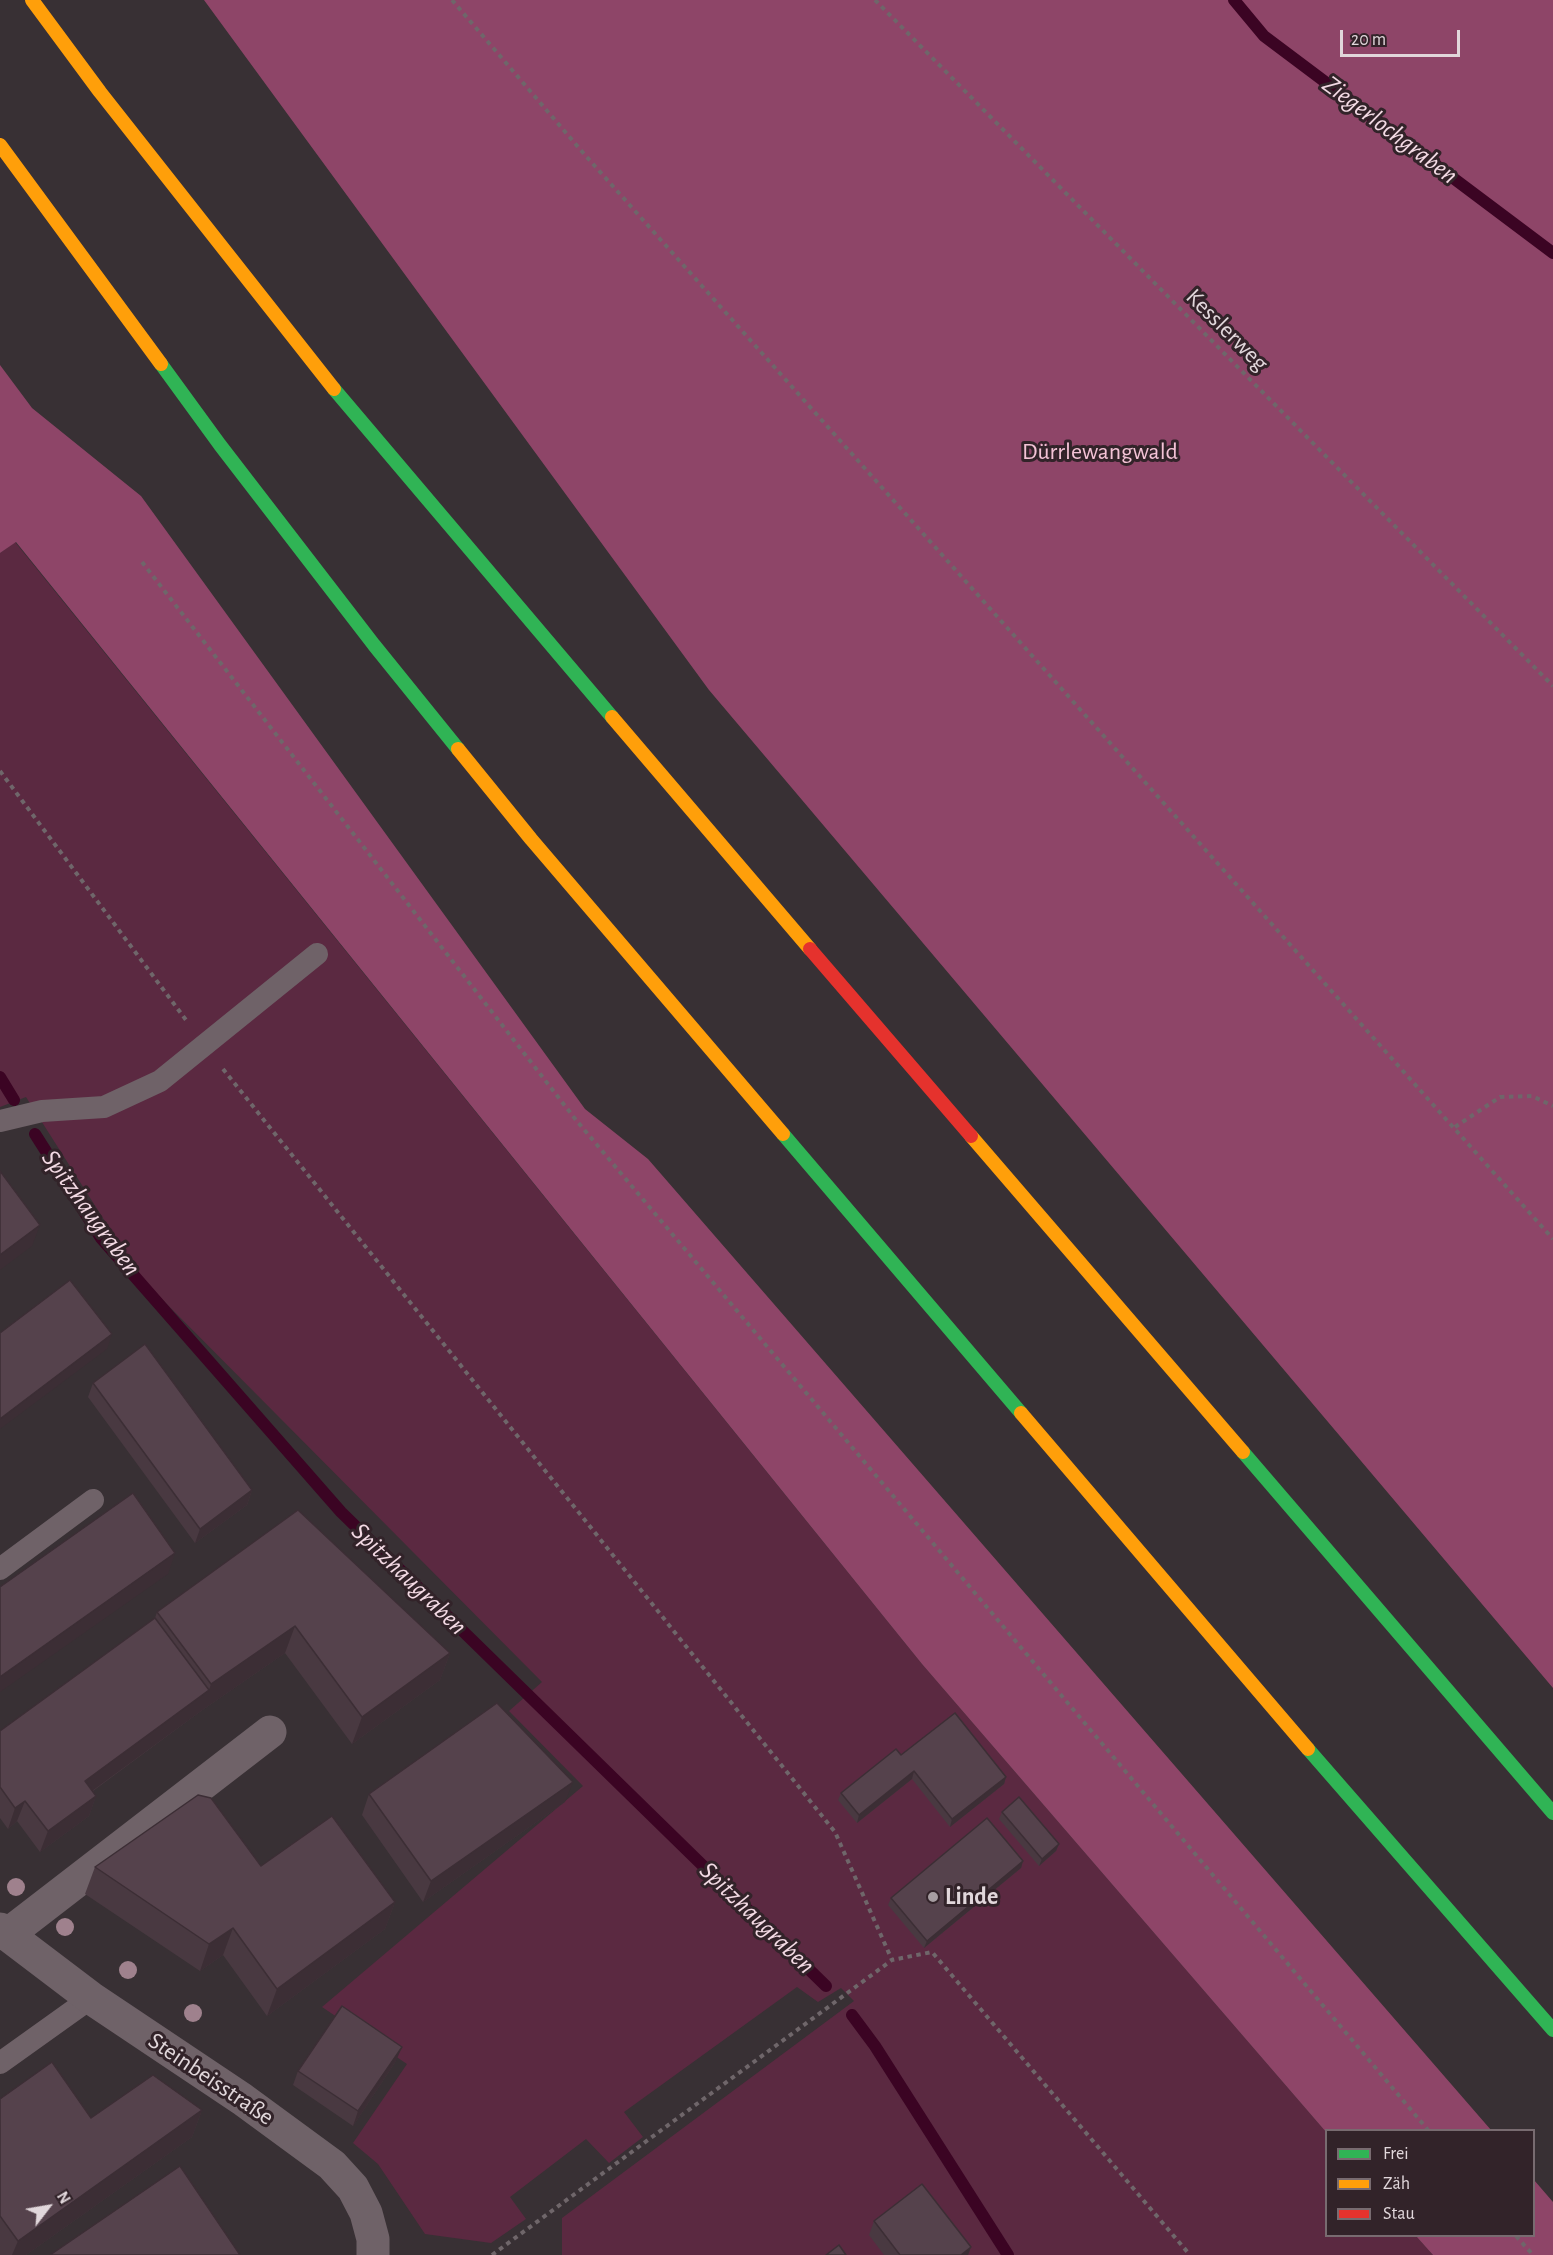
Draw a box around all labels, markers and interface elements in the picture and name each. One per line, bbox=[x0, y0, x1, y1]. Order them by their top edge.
scale bar bbox=[1343, 18, 1463, 56]
text: 20 m bbox=[1351, 31, 1386, 49]
water label: Ziegerlochgraben bbox=[1316, 69, 1464, 191]
street label: Kesslerweg bbox=[1180, 283, 1274, 377]
park label: Dürrlewangwald bbox=[1022, 438, 1178, 466]
water label: Spitzhaugraben bbox=[35, 1144, 147, 1282]
water label: Spitzhaugraben bbox=[345, 1516, 473, 1642]
water label: Spitzhaugraben bbox=[693, 1855, 821, 1981]
place label: Linde bbox=[945, 1883, 998, 1911]
marker: Linde bbox=[926, 1890, 940, 1904]
street label: Steinbeisstraße bbox=[143, 2026, 279, 2132]
legend bbox=[1325, 2129, 1535, 2237]
text: Frei bbox=[1383, 2145, 1409, 2163]
text: Zäh bbox=[1383, 2175, 1410, 2193]
north arrow bbox=[18, 2177, 78, 2237]
text: N bbox=[54, 2189, 73, 2207]
text: Stau bbox=[1383, 2205, 1415, 2223]

